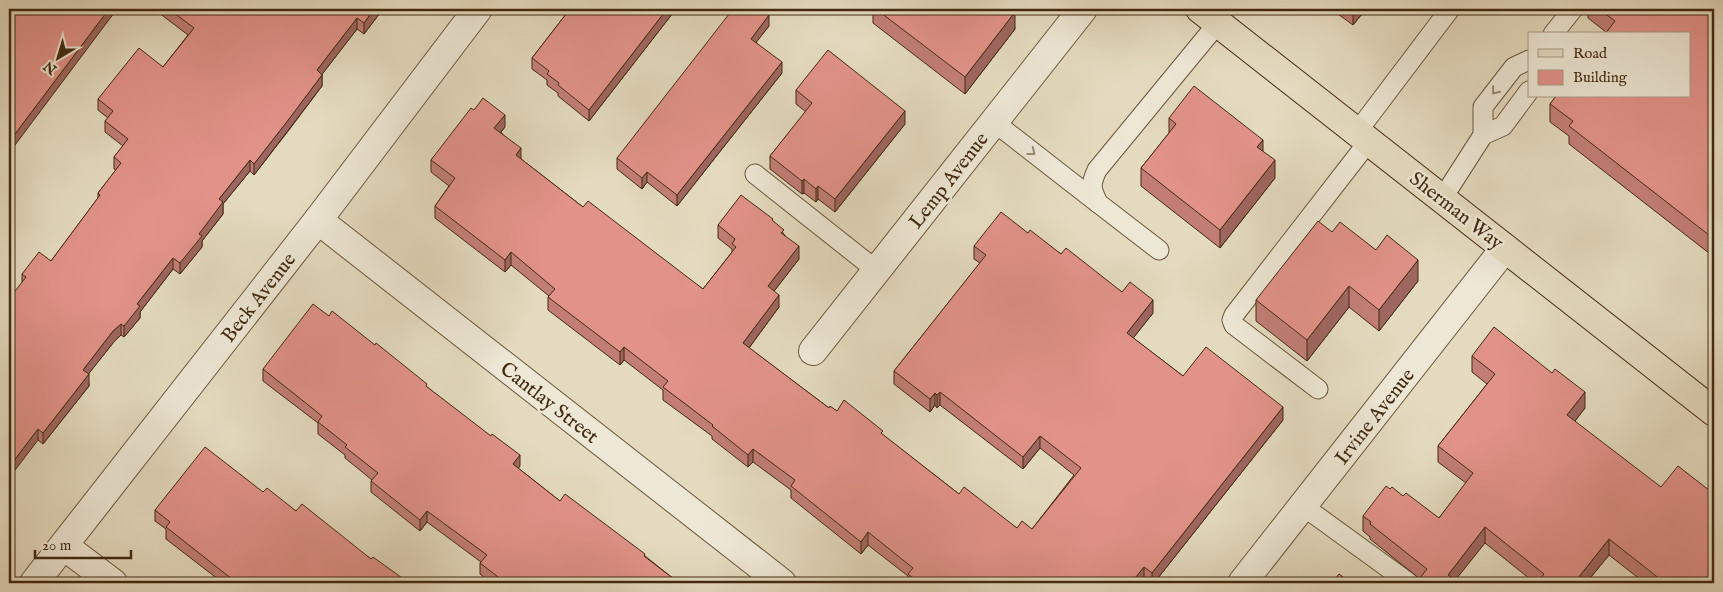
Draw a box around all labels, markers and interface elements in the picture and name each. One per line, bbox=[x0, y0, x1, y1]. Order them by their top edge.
north arrow bbox=[32, 32, 82, 82]
legend bbox=[1528, 32, 1690, 98]
text: Road bbox=[1573, 44, 1608, 63]
text: N bbox=[40, 57, 62, 79]
text: Building bbox=[1573, 68, 1628, 87]
one-way arrow bbox=[1492, 86, 1501, 95]
street label: Lemp Avenue bbox=[904, 128, 995, 234]
one-way arrow bbox=[1026, 146, 1036, 155]
street label: Sherman Way bbox=[1404, 167, 1508, 256]
street label: Beck Avenue bbox=[216, 248, 302, 348]
street label: Cantlay Street bbox=[495, 357, 603, 450]
street label: Irvine Avenue bbox=[1330, 364, 1421, 470]
scale bar bbox=[35, 527, 131, 559]
text: 20 m bbox=[42, 536, 72, 555]

